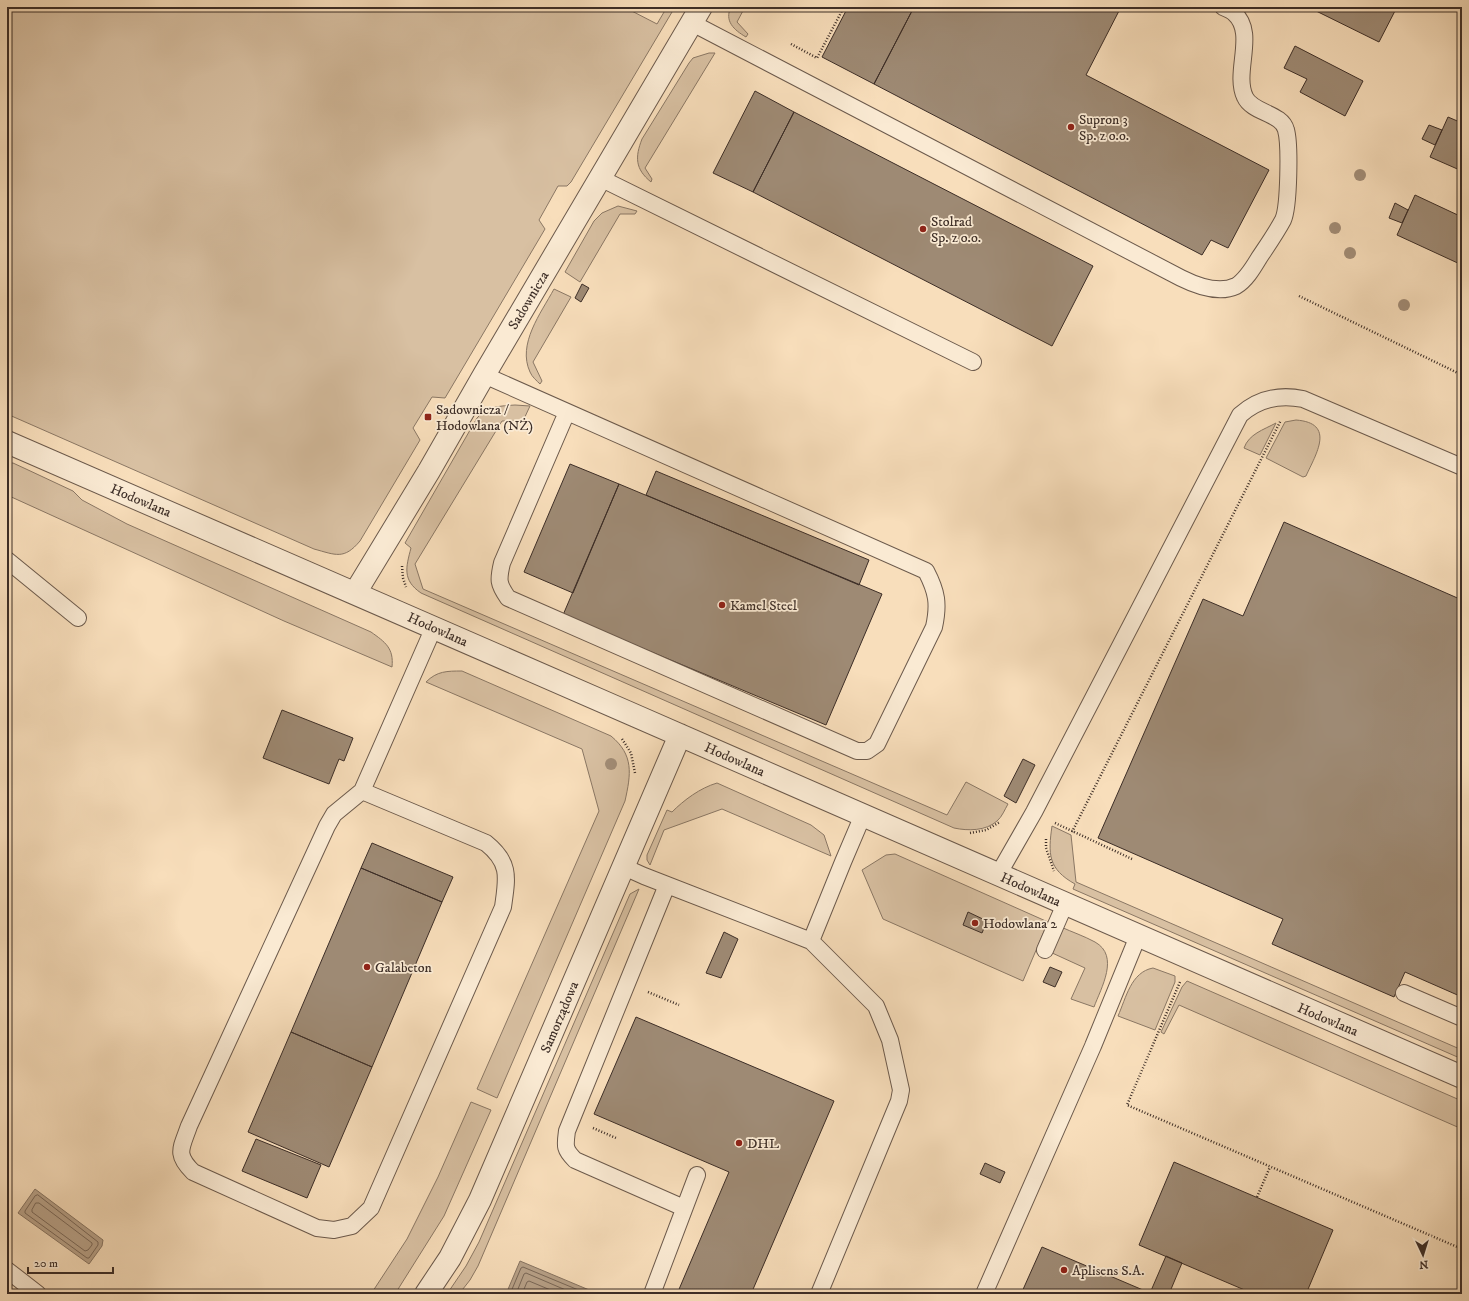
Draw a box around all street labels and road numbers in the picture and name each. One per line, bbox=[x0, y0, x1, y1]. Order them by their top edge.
street label: Sadownicza bbox=[504, 268, 553, 333]
street label: Hodowlana bbox=[108, 480, 174, 522]
street label: Hodowlana bbox=[405, 609, 471, 651]
street label: Hodowlana bbox=[702, 739, 768, 781]
street label: Hodowlana bbox=[998, 869, 1064, 911]
street label: Samorządowa bbox=[537, 979, 583, 1056]
street label: Hodowlana bbox=[1295, 999, 1361, 1041]

